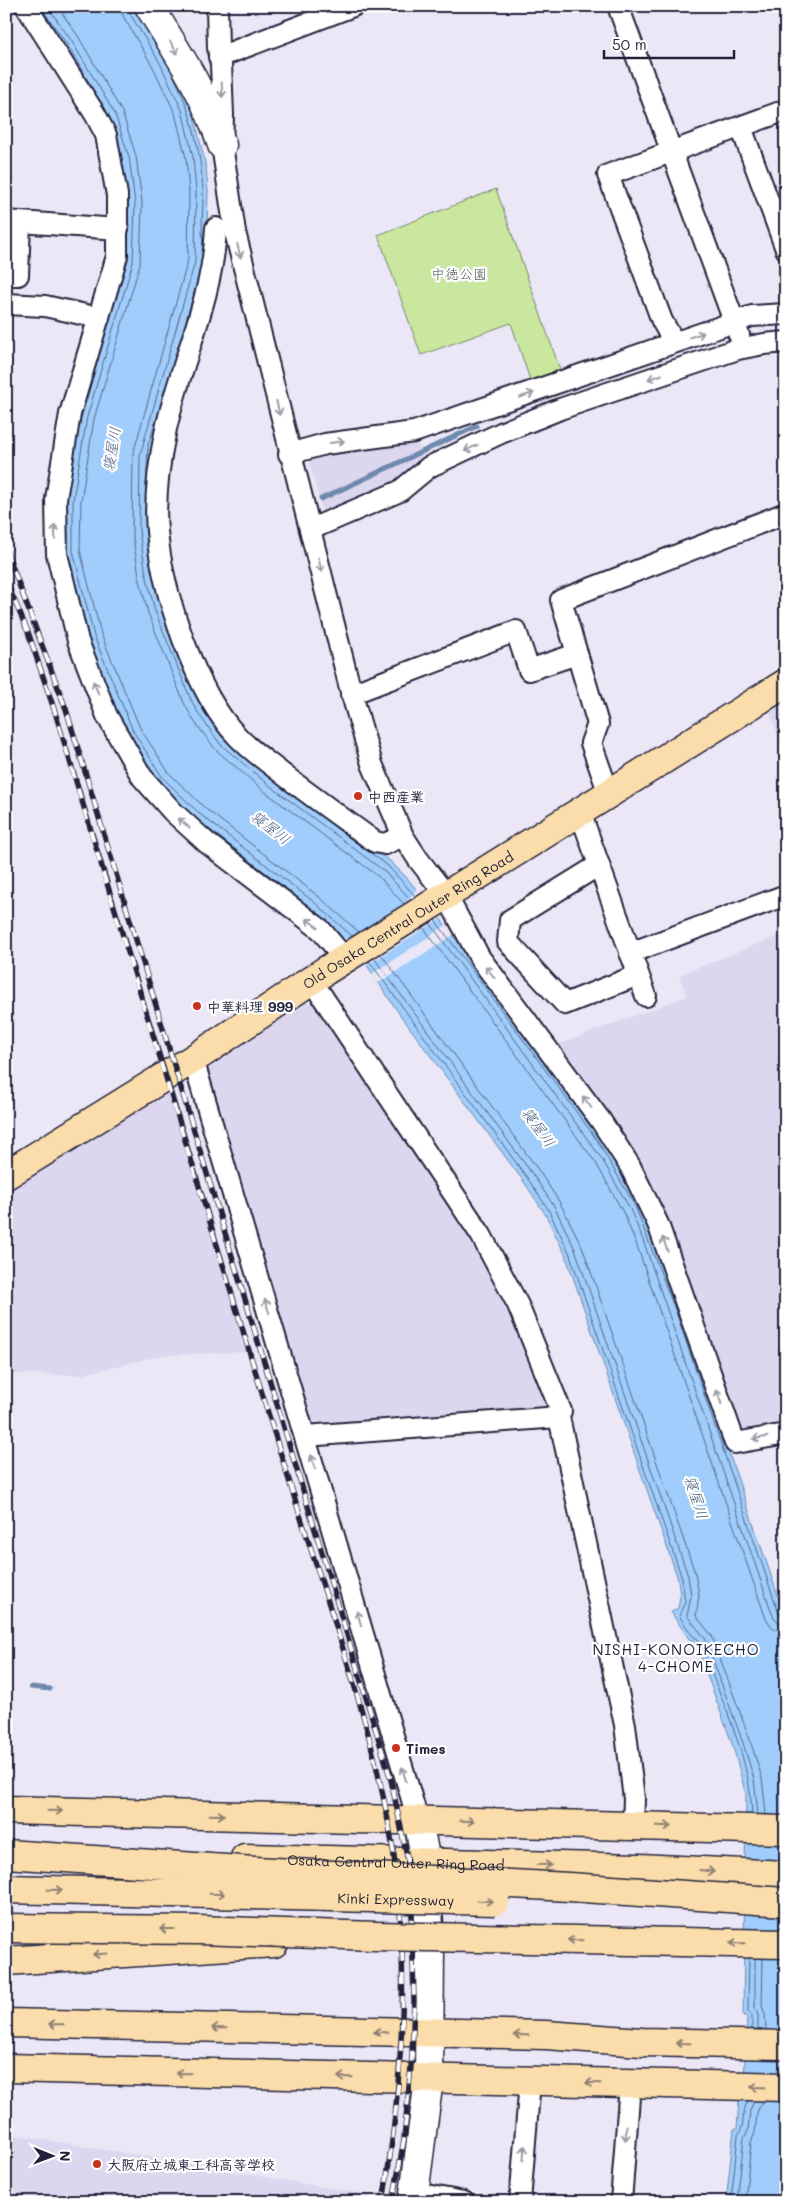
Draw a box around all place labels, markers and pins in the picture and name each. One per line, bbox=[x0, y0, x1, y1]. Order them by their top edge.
place label: 中西産業 bbox=[368, 787, 424, 806]
marker: 中西産業 bbox=[352, 790, 364, 802]
place label: 中華料理 999 bbox=[207, 997, 294, 1016]
marker: 中華料理 999 bbox=[191, 1000, 203, 1012]
place label: Times bbox=[406, 1739, 446, 1758]
marker: Times bbox=[390, 1742, 402, 1754]
place label: 大阪府立城東工科高等学校 bbox=[107, 2155, 275, 2174]
marker: 大阪府立城東工科高等学校 bbox=[91, 2158, 103, 2170]

